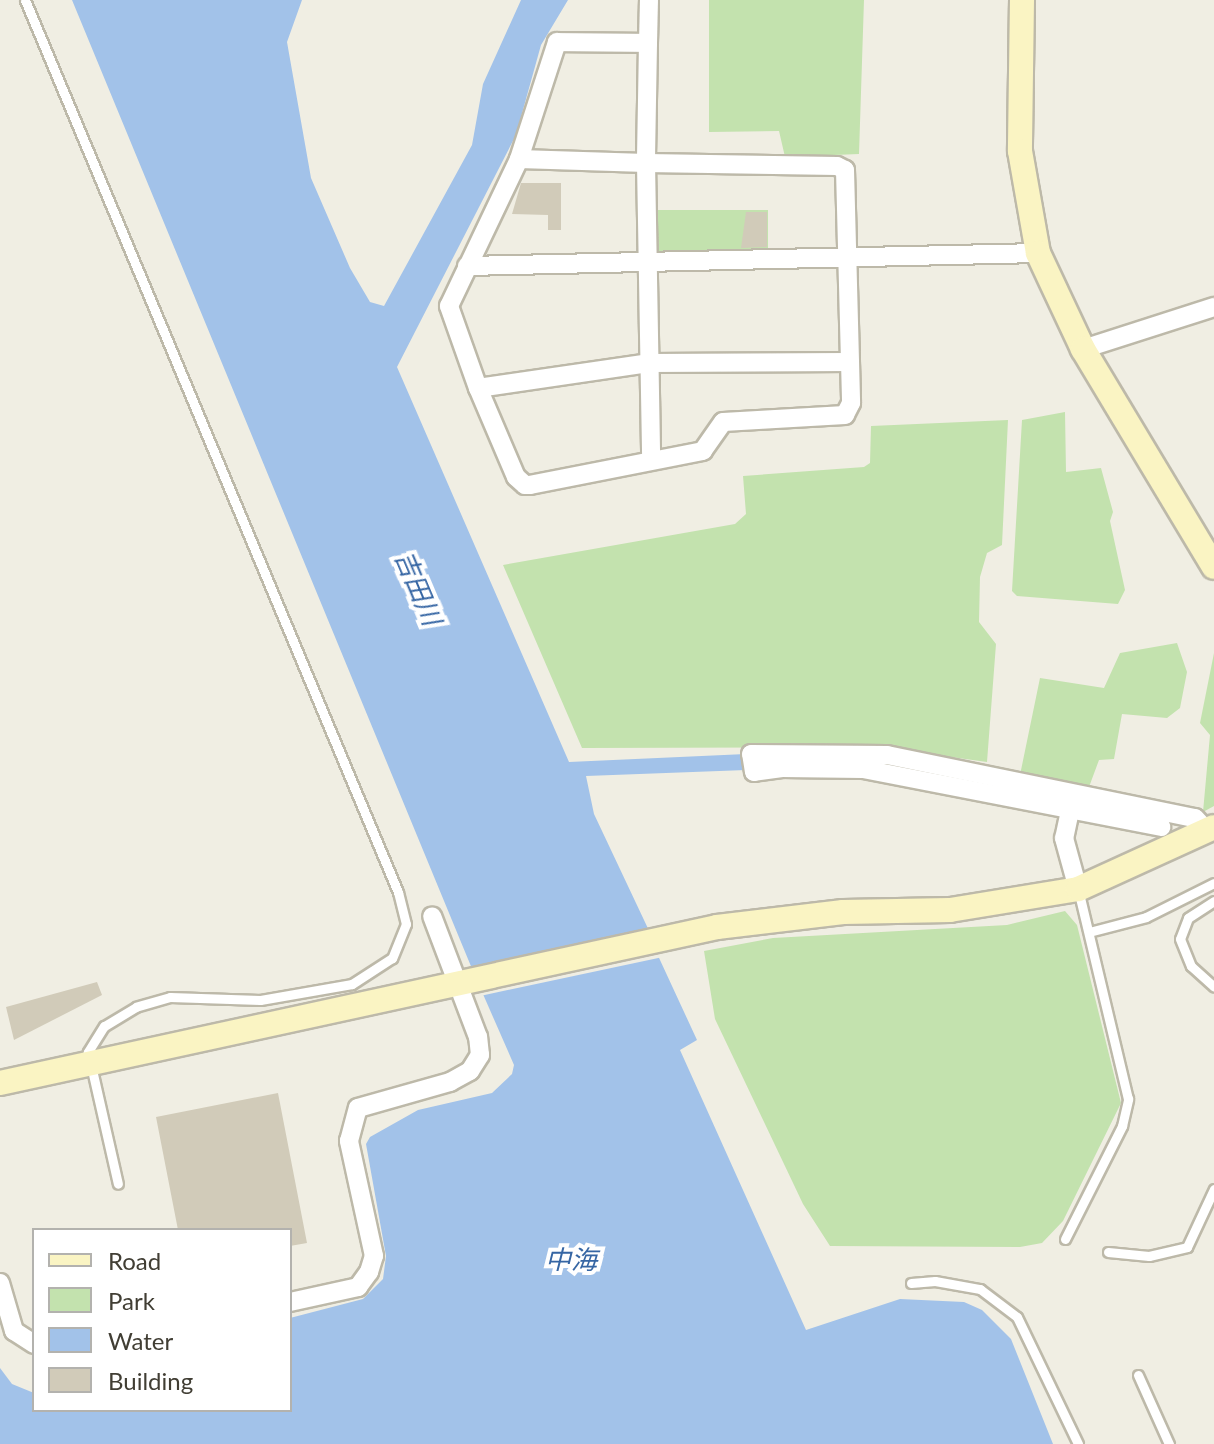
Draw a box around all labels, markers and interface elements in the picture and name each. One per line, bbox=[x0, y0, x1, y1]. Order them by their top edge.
water label: 吉田川 bbox=[388, 546, 448, 630]
legend bbox=[32, 1228, 292, 1412]
water label: 中海 bbox=[545, 1244, 597, 1276]
text: Road bbox=[108, 1246, 161, 1275]
text: Park bbox=[108, 1286, 155, 1315]
text: Water bbox=[108, 1326, 173, 1355]
text: Building bbox=[108, 1366, 193, 1395]

